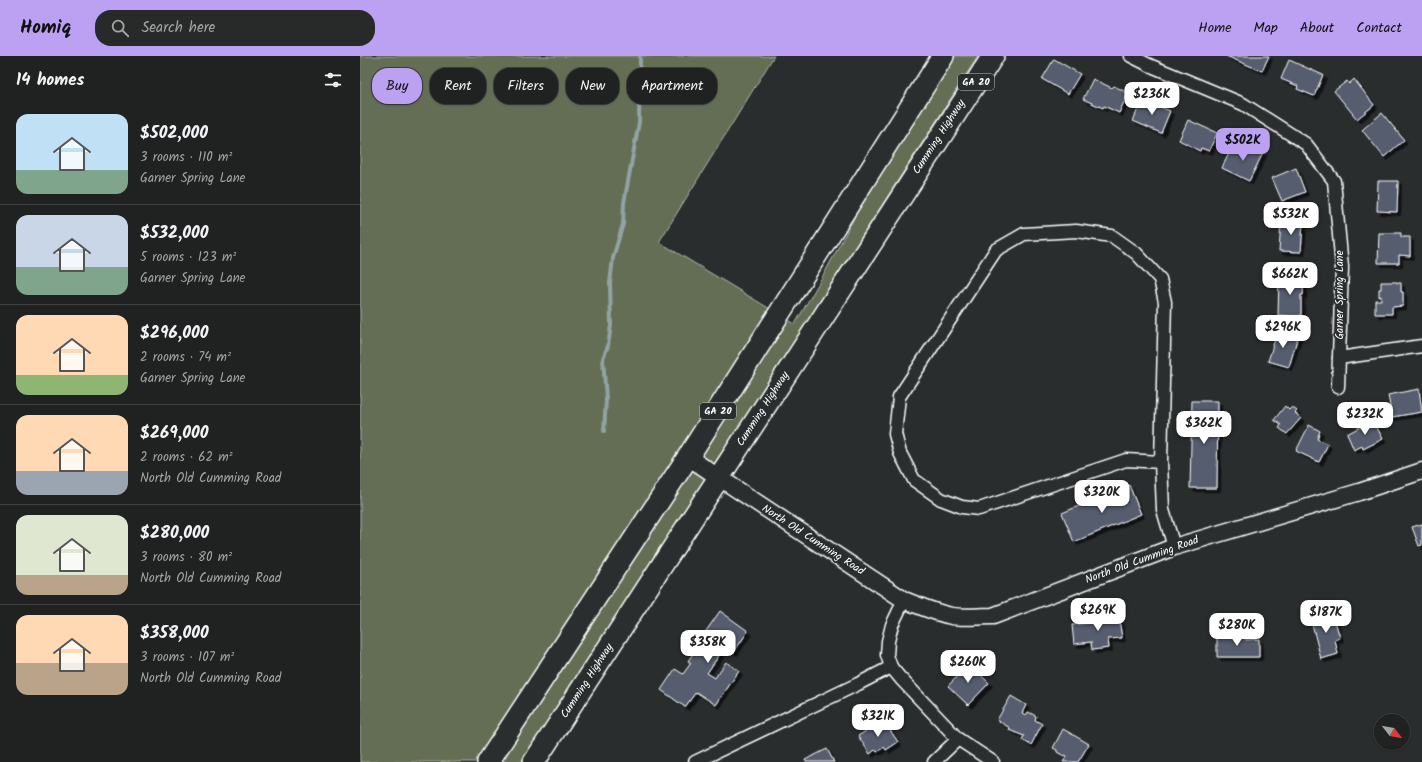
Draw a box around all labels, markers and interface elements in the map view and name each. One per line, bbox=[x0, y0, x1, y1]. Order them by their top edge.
search box bbox=[95, 10, 375, 46]
text: Homiq bbox=[20, 13, 71, 43]
text: Search here bbox=[141, 16, 215, 40]
icon: search bbox=[109, 17, 131, 39]
text: Home bbox=[1198, 17, 1232, 39]
text: Map bbox=[1254, 17, 1278, 39]
text: About bbox=[1300, 17, 1334, 39]
text: Contact bbox=[1356, 17, 1402, 39]
text: 14 homes bbox=[16, 67, 84, 94]
chip: Buy bbox=[372, 68, 422, 104]
chip: Rent bbox=[430, 68, 486, 104]
chip: Filters bbox=[494, 68, 558, 104]
chip: New bbox=[566, 68, 619, 104]
chip: Apartment bbox=[627, 68, 717, 104]
icon: filters bbox=[322, 69, 344, 91]
road number: GA 20 bbox=[958, 74, 994, 90]
pin: $236K bbox=[1124, 82, 1180, 116]
text: $236K bbox=[1133, 84, 1171, 105]
street label: Cumming Highway bbox=[908, 95, 971, 178]
text: $502,000 bbox=[140, 120, 208, 147]
pin: $502K bbox=[1215, 128, 1271, 162]
icon: home bbox=[48, 130, 96, 178]
text: $502K bbox=[1225, 130, 1261, 151]
text: 3 rooms · 110 m² bbox=[140, 147, 232, 168]
text: Garner Spring Lane bbox=[140, 168, 245, 189]
pin: $532K bbox=[1263, 202, 1319, 236]
text: $532K bbox=[1273, 204, 1309, 225]
text: $532,000 bbox=[140, 220, 209, 247]
icon: home bbox=[48, 231, 96, 279]
text: 5 rooms · 123 m² bbox=[140, 247, 236, 268]
street label: Garner Spring Lane bbox=[1331, 250, 1349, 340]
pin: $662K bbox=[1262, 262, 1318, 296]
text: $662K bbox=[1271, 264, 1309, 285]
text: Garner Spring Lane bbox=[140, 268, 245, 289]
pin: $296K bbox=[1255, 315, 1311, 349]
text: $296K bbox=[1265, 317, 1301, 338]
text: $296,000 bbox=[140, 320, 208, 347]
icon: home bbox=[48, 331, 96, 379]
text: 2 rooms · 74 m² bbox=[140, 347, 231, 368]
street label: Cumming Highway bbox=[732, 367, 795, 450]
text: Garner Spring Lane bbox=[140, 368, 245, 389]
pin: $232K bbox=[1337, 402, 1393, 436]
road number: GA 20 bbox=[700, 403, 736, 419]
text: $232K bbox=[1346, 404, 1384, 425]
pin: $362K bbox=[1176, 411, 1232, 445]
text: $362K bbox=[1185, 413, 1223, 434]
text: $269,000 bbox=[140, 420, 208, 447]
icon: home bbox=[48, 431, 96, 479]
text: 2 rooms · 62 m² bbox=[140, 447, 233, 468]
text: North Old Cumming Road bbox=[140, 468, 281, 489]
pin: $320K bbox=[1074, 480, 1130, 514]
text: $320K bbox=[1084, 482, 1120, 503]
street label: North Old Cumming Road bbox=[758, 500, 868, 580]
text: $280,000 bbox=[140, 520, 209, 547]
icon: home bbox=[48, 531, 96, 579]
street label: North Old Cumming Road bbox=[1083, 531, 1202, 589]
text: 3 rooms · 80 m² bbox=[140, 547, 232, 568]
text: North Old Cumming Road bbox=[140, 568, 281, 589]
pin: $269K bbox=[1070, 598, 1126, 632]
text: $269K bbox=[1080, 600, 1116, 621]
pin: $187K bbox=[1298, 600, 1354, 634]
text: $187K bbox=[1309, 602, 1343, 623]
pin: $280K bbox=[1209, 613, 1265, 647]
text: $280K bbox=[1218, 615, 1256, 636]
text: $358,000 bbox=[140, 620, 209, 647]
pin: $358K bbox=[680, 630, 736, 664]
icon: home bbox=[48, 631, 96, 679]
text: $358K bbox=[690, 632, 726, 653]
street label: Cumming Highway bbox=[556, 639, 619, 722]
text: 3 rooms · 107 m² bbox=[140, 647, 234, 668]
pin: $260K bbox=[940, 650, 996, 684]
text: $260K bbox=[950, 652, 986, 673]
text: North Old Cumming Road bbox=[140, 668, 281, 689]
pin: $321K bbox=[850, 704, 906, 738]
text: $321K bbox=[861, 706, 895, 727]
north arrow bbox=[1374, 714, 1410, 750]
map controls bbox=[1374, 714, 1410, 750]

